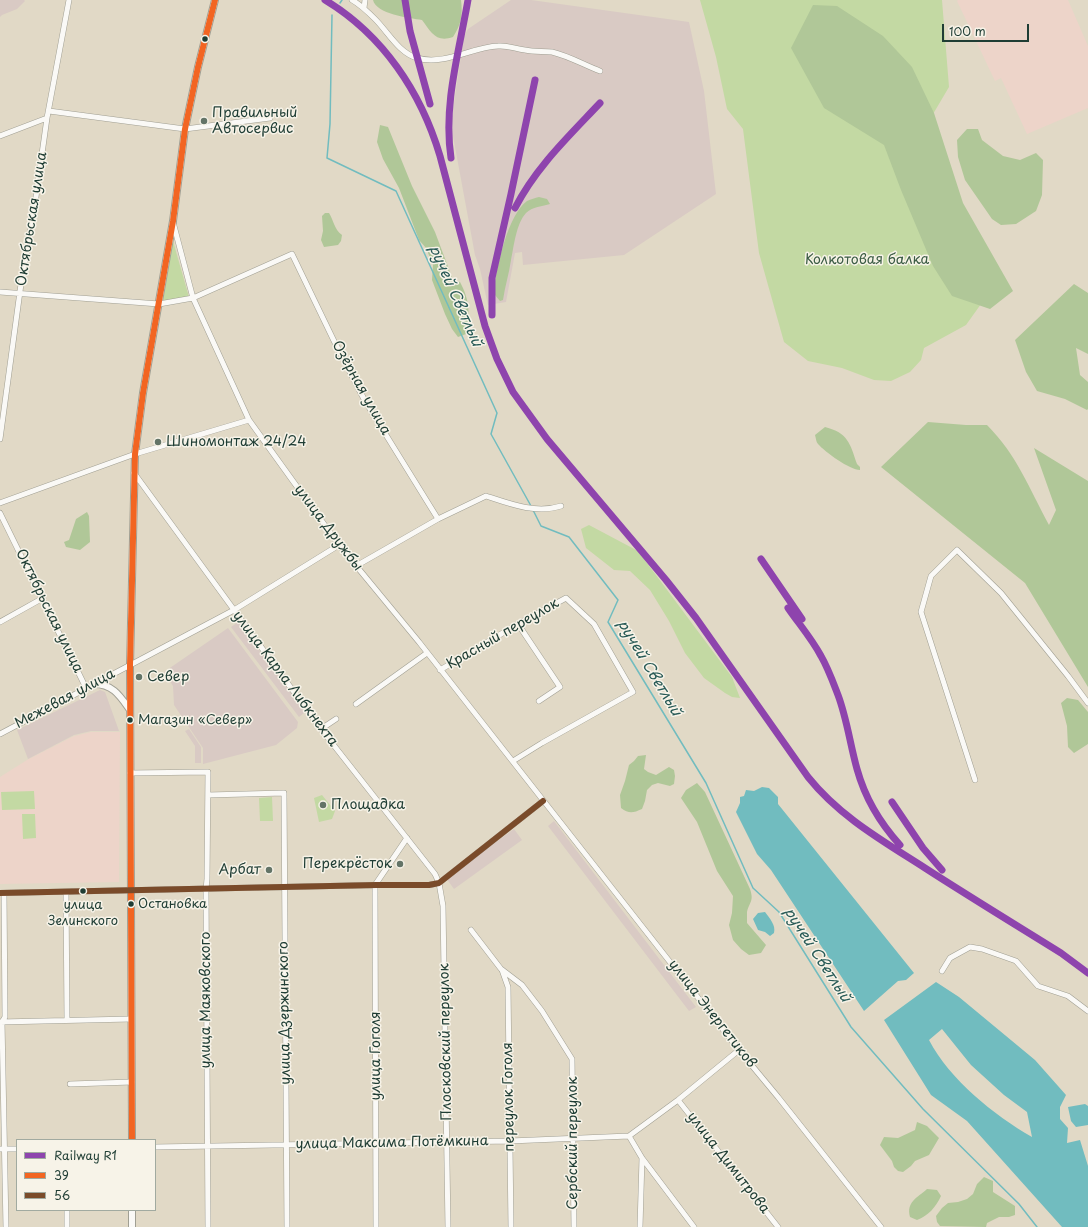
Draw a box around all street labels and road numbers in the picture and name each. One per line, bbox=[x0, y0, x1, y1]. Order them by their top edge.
street label: Октябрьская улица bbox=[13, 151, 51, 287]
street label: Озёрная улица bbox=[328, 338, 394, 438]
street label: улица Дружбы bbox=[290, 482, 366, 574]
street label: Октябрьская улица bbox=[12, 546, 86, 676]
street label: Красный переулок bbox=[444, 595, 562, 673]
street label: улица Карла Либкнехта bbox=[229, 608, 341, 750]
street label: Межевая улица bbox=[12, 666, 118, 732]
street label: улица Маяковского bbox=[198, 931, 214, 1069]
street label: улица Дзержинского bbox=[275, 941, 295, 1085]
street label: улица Энергетиков bbox=[664, 956, 760, 1072]
street label: Плосковский переулок bbox=[436, 963, 456, 1121]
street label: улица Гоголя bbox=[368, 1011, 384, 1101]
street label: переулок Гоголя bbox=[500, 1042, 518, 1152]
street label: Сербский переулок bbox=[565, 1076, 581, 1210]
street label: улица Димитрова bbox=[683, 1109, 773, 1217]
street label: улица Максима Потёмкина bbox=[295, 1133, 489, 1153]

